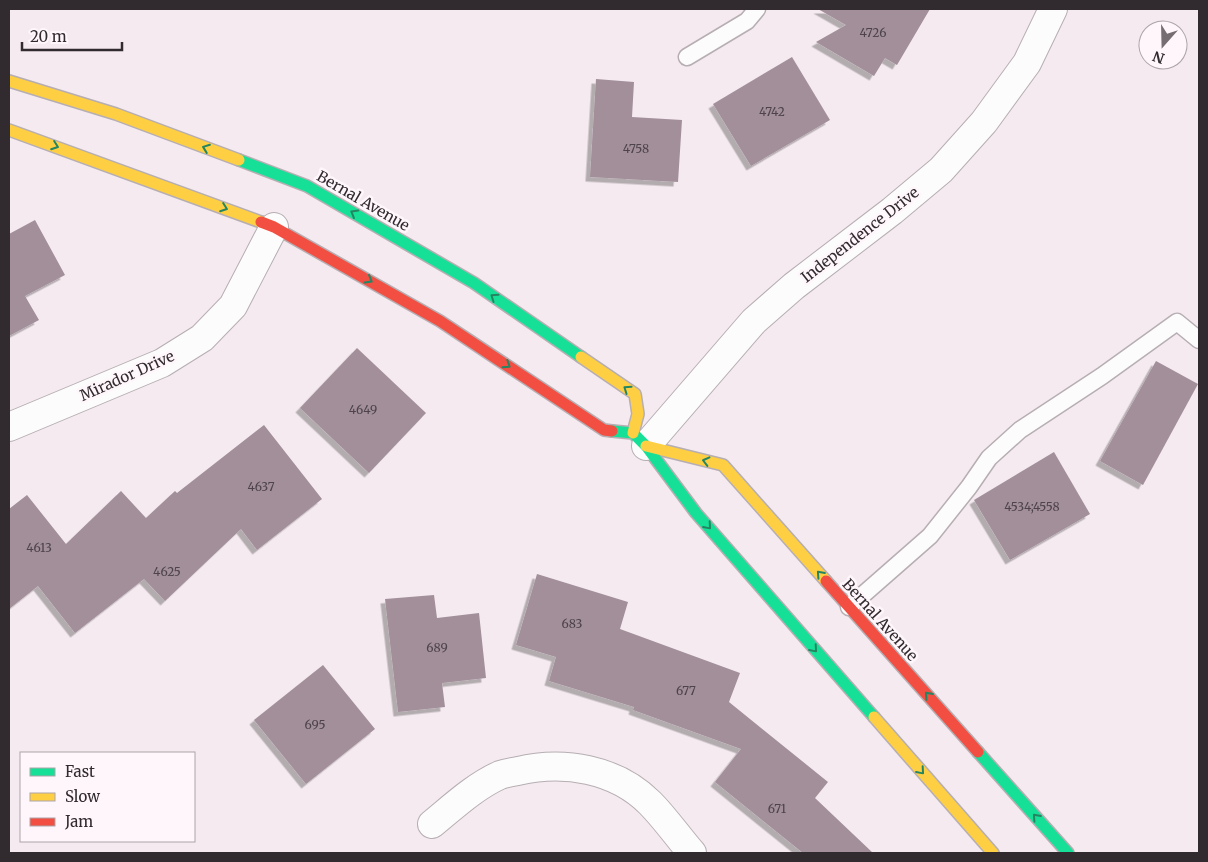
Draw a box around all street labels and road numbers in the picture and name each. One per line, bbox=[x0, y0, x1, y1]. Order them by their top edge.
street label: Bernal Avenue bbox=[313, 166, 413, 235]
street label: Independence Drive bbox=[797, 183, 923, 287]
street label: Mirador Drive bbox=[77, 346, 177, 405]
street label: Bernal Avenue bbox=[839, 575, 922, 665]

